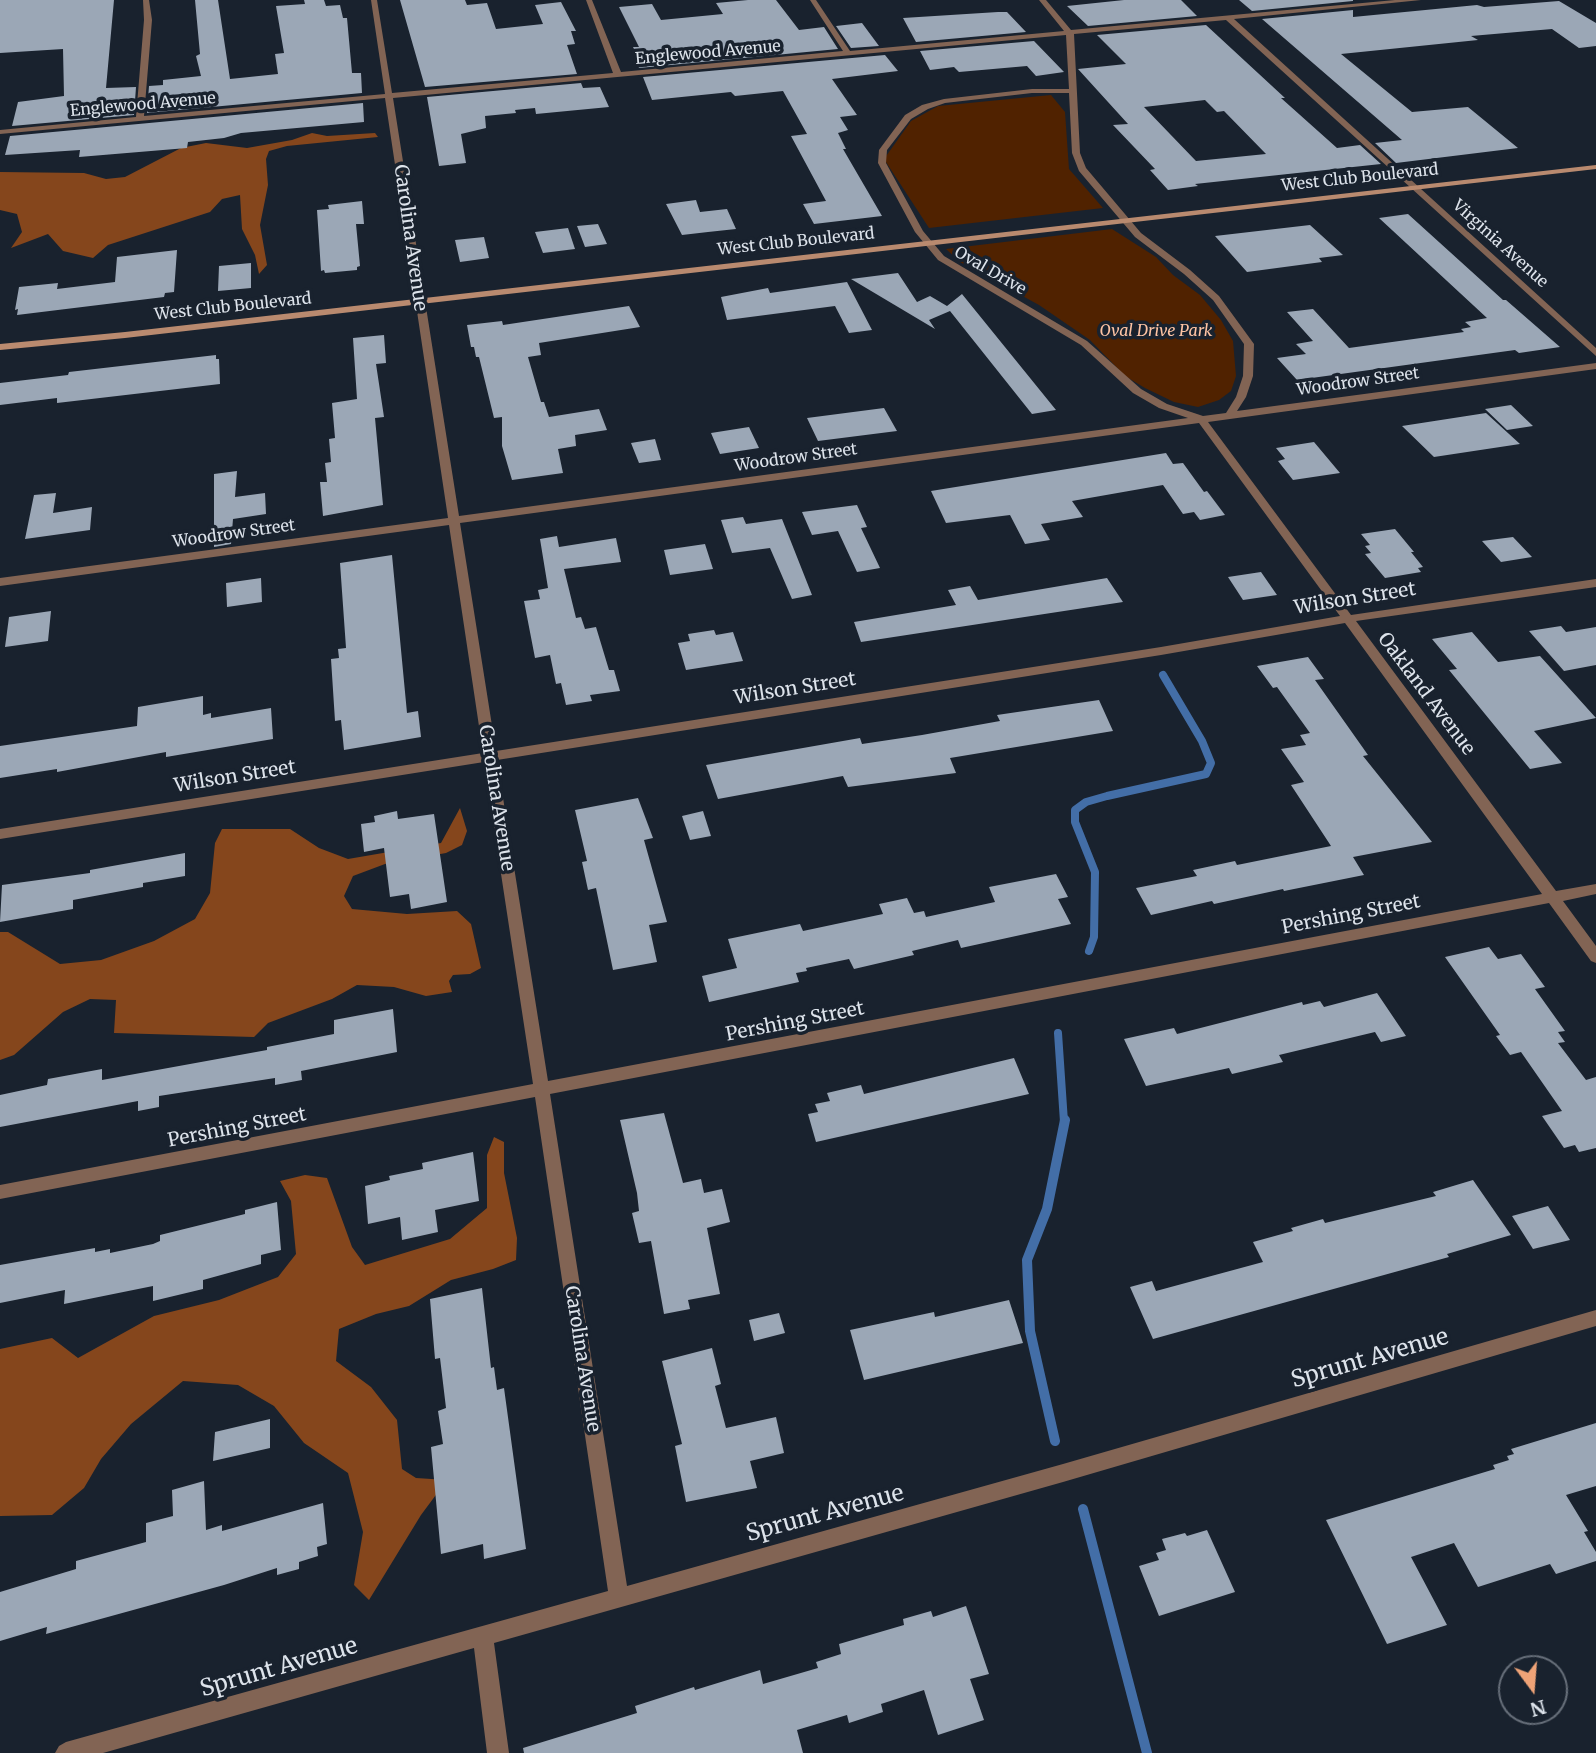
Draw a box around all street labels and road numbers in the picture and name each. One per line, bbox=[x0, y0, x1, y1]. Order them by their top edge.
street label: Englewood Avenue bbox=[634, 37, 782, 69]
street label: Englewood Avenue bbox=[69, 89, 217, 121]
street label: West Club Boulevard bbox=[1281, 160, 1439, 196]
street label: Carolina Avenue bbox=[388, 163, 432, 313]
street label: Virginia Avenue bbox=[1448, 196, 1552, 292]
street label: West Club Boulevard bbox=[717, 224, 875, 260]
street label: Oval Drive bbox=[951, 243, 1029, 299]
street label: West Club Boulevard bbox=[154, 289, 312, 325]
street label: Woodrow Street bbox=[1296, 364, 1420, 400]
street label: Woodrow Street bbox=[734, 440, 858, 476]
street label: Woodrow Street bbox=[172, 516, 296, 552]
street label: Wilson Street bbox=[1293, 578, 1417, 620]
street label: Oakland Avenue bbox=[1373, 628, 1479, 760]
street label: Wilson Street bbox=[733, 668, 857, 710]
street label: Carolina Avenue bbox=[473, 723, 519, 873]
street label: Wilson Street bbox=[173, 756, 297, 798]
street label: Pershing Street bbox=[1280, 890, 1422, 940]
street label: Pershing Street bbox=[724, 997, 866, 1047]
street label: Pershing Street bbox=[166, 1103, 308, 1153]
street label: Carolina Avenue bbox=[559, 1284, 605, 1434]
street label: Sprunt Avenue bbox=[1288, 1323, 1452, 1395]
street label: Sprunt Avenue bbox=[743, 1480, 907, 1548]
street label: Sprunt Avenue bbox=[197, 1632, 361, 1704]

